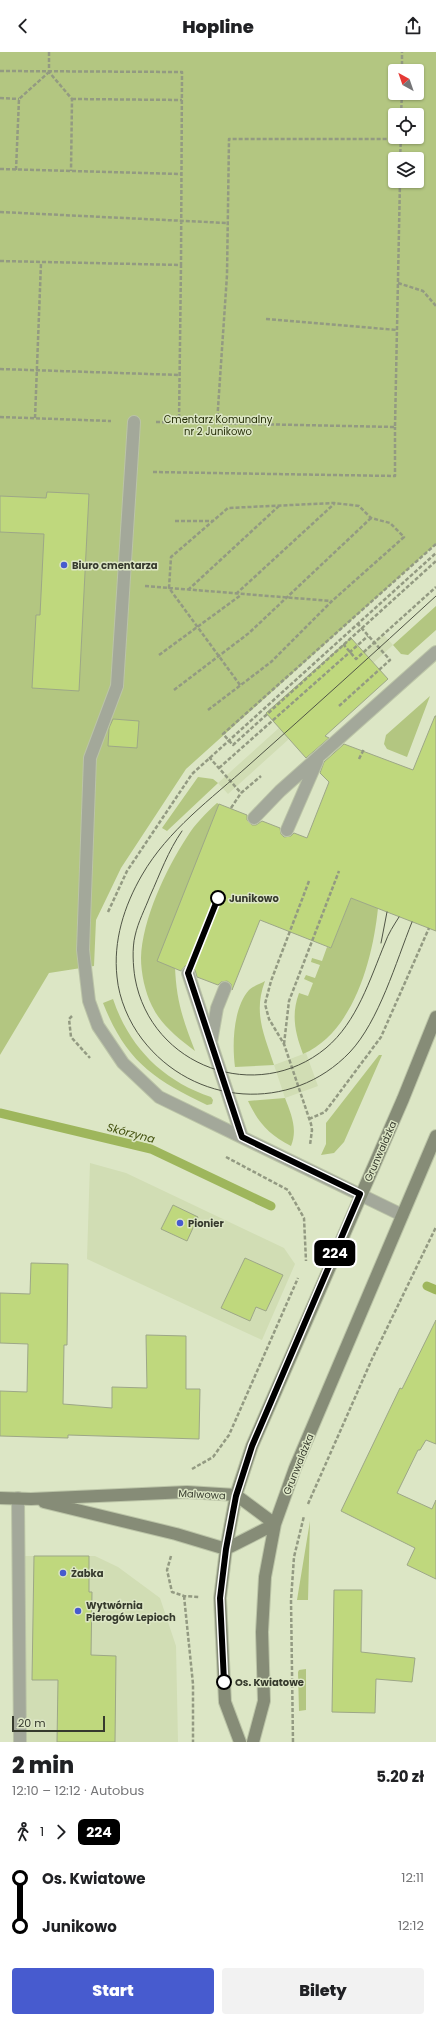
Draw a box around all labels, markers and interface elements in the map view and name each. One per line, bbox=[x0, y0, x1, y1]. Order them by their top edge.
text: Hopline bbox=[182, 14, 254, 39]
icon: back bbox=[12, 15, 34, 37]
icon: share bbox=[402, 15, 424, 37]
north arrow bbox=[388, 64, 424, 100]
map controls bbox=[388, 64, 424, 188]
button: locate bbox=[388, 108, 424, 144]
button: layers bbox=[388, 152, 424, 188]
park label: Cmentarz Komunalny nr 2 Junikowo bbox=[164, 412, 273, 439]
place label: Biuro cmentarza bbox=[72, 558, 158, 573]
marker: Biuro cmentarza bbox=[59, 560, 69, 570]
marker: Junikowo bbox=[210, 890, 226, 906]
place label: Junikowo bbox=[229, 891, 279, 906]
street label: Grunwaldzka bbox=[360, 1118, 401, 1184]
water label: Skórzyna bbox=[105, 1119, 157, 1147]
place label: Pionier bbox=[188, 1216, 224, 1231]
marker: Pionier bbox=[175, 1218, 185, 1228]
line badge: 224 bbox=[312, 1240, 358, 1266]
text: 224 bbox=[322, 1243, 348, 1263]
street label: Grunwaldzka bbox=[279, 1431, 318, 1497]
street label: Malwowa bbox=[178, 1486, 226, 1503]
place label: Żabka bbox=[71, 1566, 104, 1581]
marker: Żabka bbox=[58, 1568, 68, 1578]
place label: Wytwórnia Pierogów Lepioch bbox=[86, 1598, 176, 1625]
marker: Wytwórnia Pierogów Lepioch bbox=[73, 1606, 83, 1616]
marker: Os. Kwiatowe bbox=[216, 1674, 232, 1690]
place label: Os. Kwiatowe bbox=[235, 1675, 304, 1690]
scale bar bbox=[12, 1714, 105, 1733]
text: 20 m bbox=[18, 1715, 46, 1731]
text: 2 min bbox=[12, 1750, 74, 1781]
text: 5.20 zł bbox=[376, 1766, 424, 1787]
text: 12:10 – 12:12 · Autobus bbox=[12, 1781, 144, 1800]
icon: walk bbox=[12, 1821, 34, 1843]
icon: forward bbox=[50, 1821, 72, 1843]
text: 1 bbox=[40, 1822, 44, 1841]
text: 224 bbox=[86, 1822, 112, 1842]
text: Os. Kwiatowe bbox=[42, 1868, 146, 1889]
text: 12:11 bbox=[401, 1868, 424, 1887]
text: Junikowo bbox=[42, 1916, 117, 1937]
text: 12:12 bbox=[398, 1916, 424, 1935]
button: Start bbox=[12, 1968, 214, 2014]
button: Bilety bbox=[222, 1968, 424, 2014]

